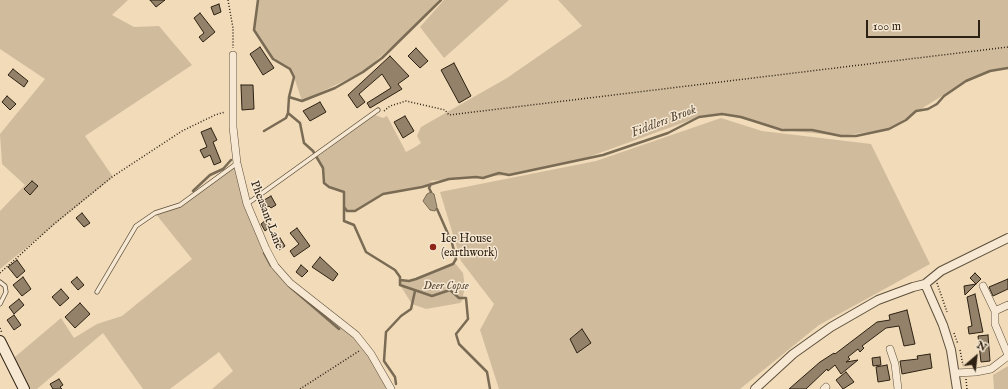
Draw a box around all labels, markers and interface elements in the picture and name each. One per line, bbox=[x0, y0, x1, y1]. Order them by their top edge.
scale bar bbox=[868, 12, 982, 38]
text: 100 m bbox=[873, 19, 901, 34]
water label: Fiddlers Brook bbox=[629, 102, 699, 142]
street label: Pheasant Lane bbox=[246, 179, 286, 251]
place label: Ice House (earthwork) bbox=[441, 233, 498, 261]
marker: Ice House (earthwork) bbox=[428, 242, 438, 252]
park label: Deer Copse bbox=[423, 280, 469, 294]
north arrow bbox=[956, 337, 996, 377]
text: N bbox=[974, 338, 989, 355]

